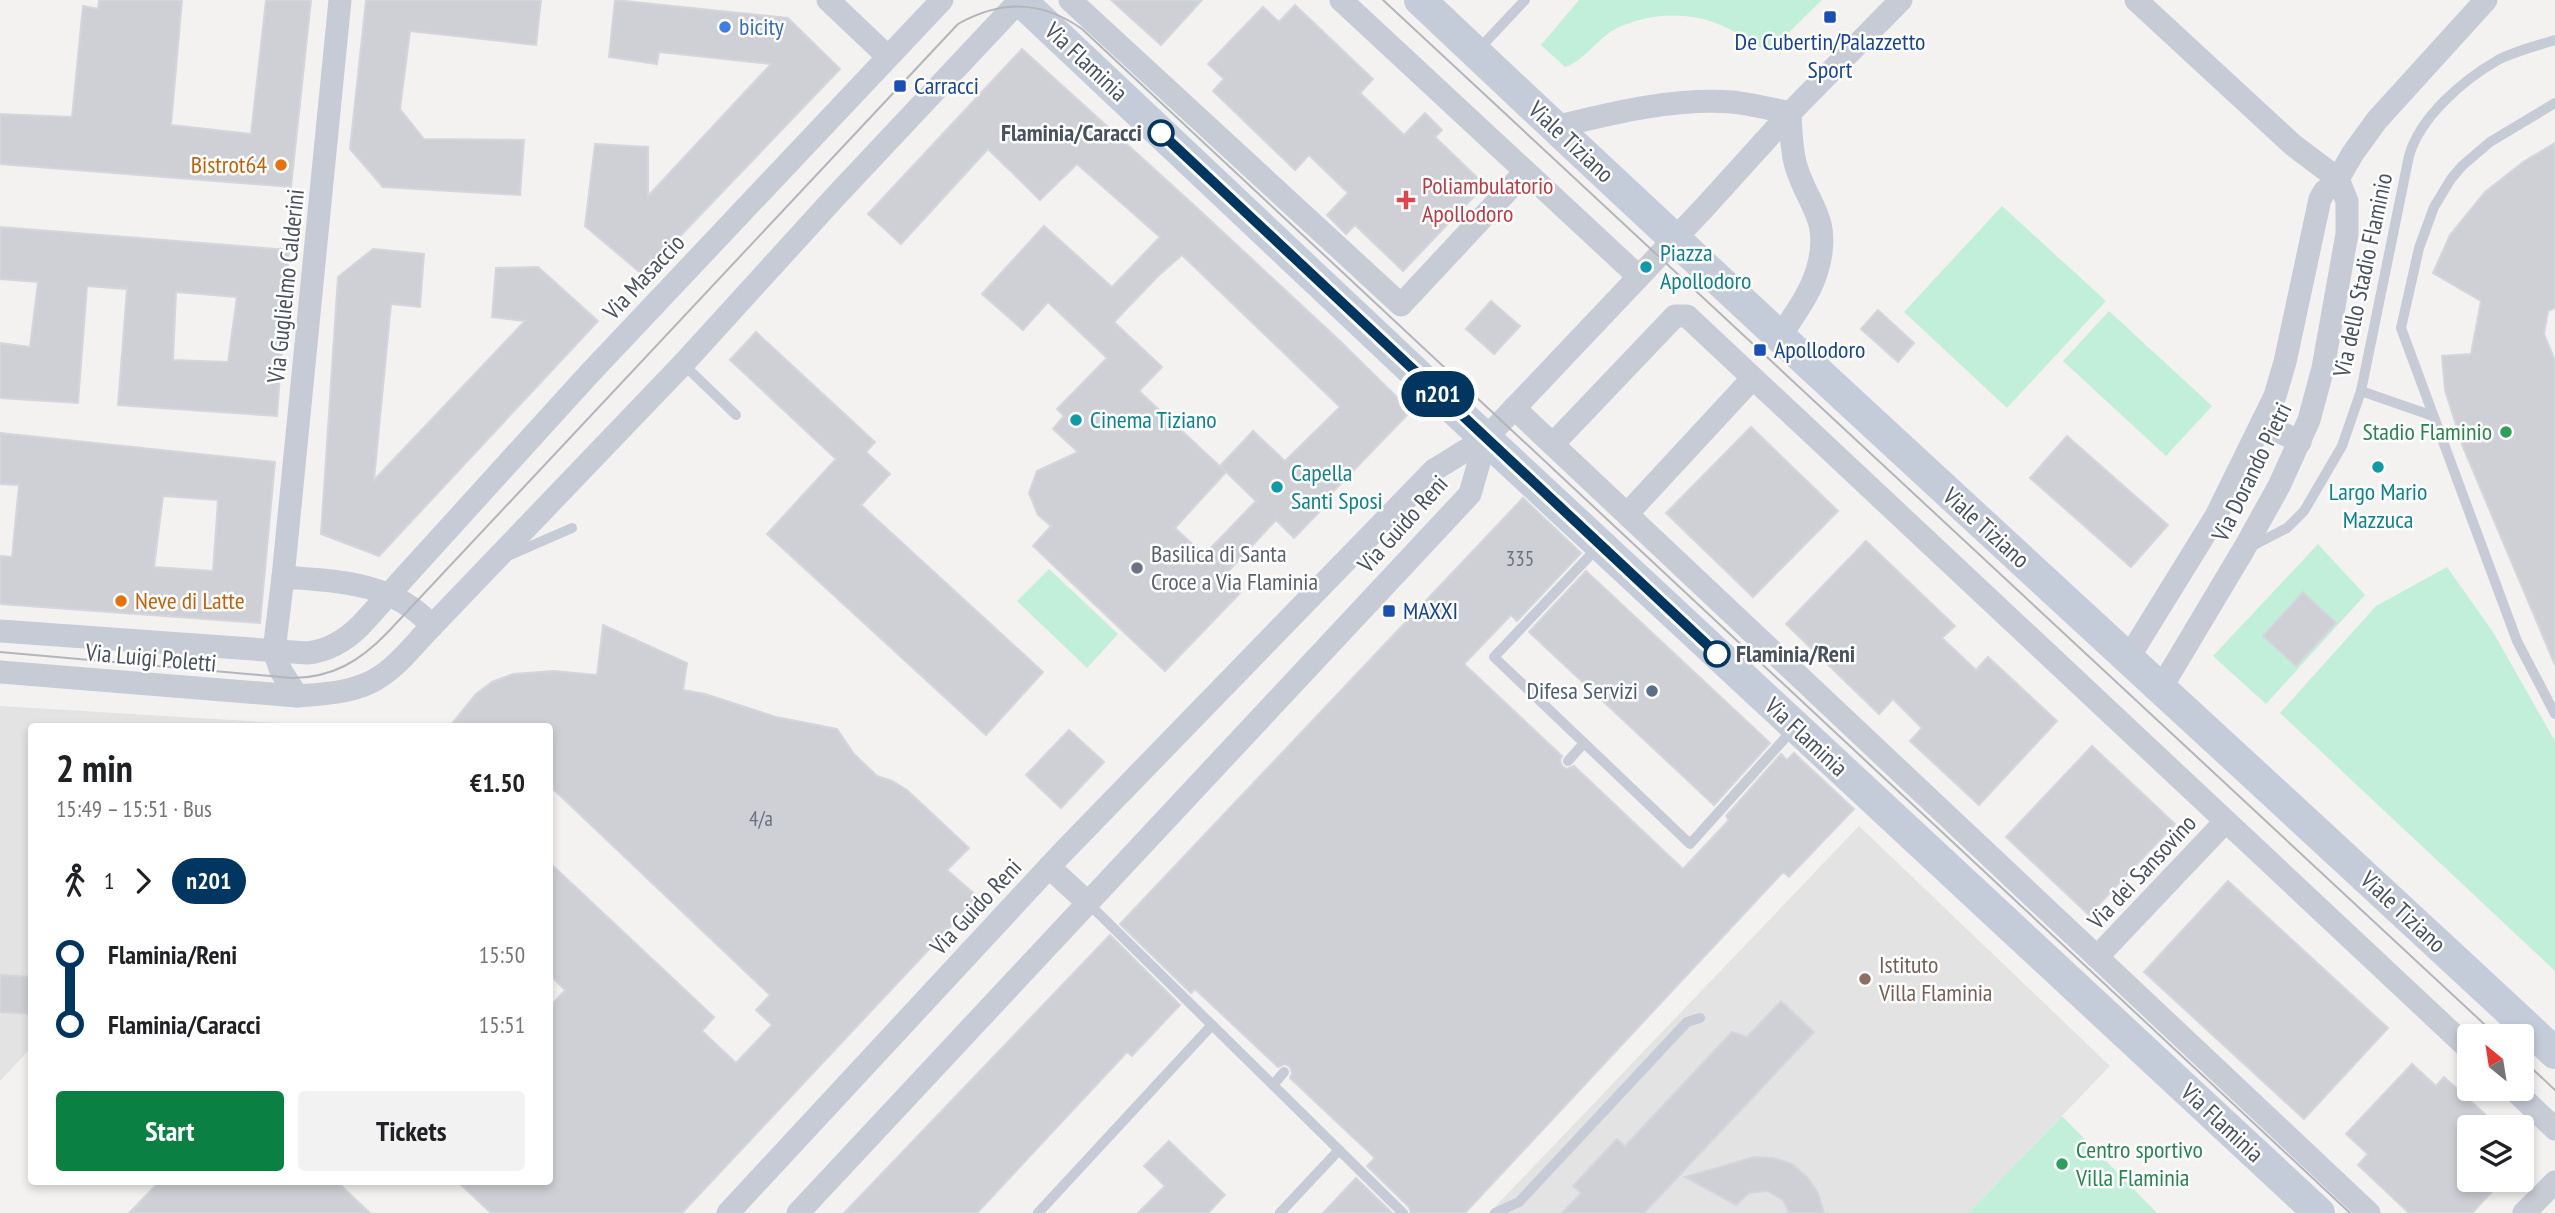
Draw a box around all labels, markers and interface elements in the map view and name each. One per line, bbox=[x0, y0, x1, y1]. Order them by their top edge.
marker: De Cubertin/Palazzetto Sport bbox=[1822, 9, 1838, 25]
place label: bicity bbox=[739, 11, 784, 42]
street label: Via Flaminia bbox=[1038, 15, 1134, 108]
marker: bicity bbox=[717, 19, 733, 35]
place label: De Cubertin/Palazzetto Sport bbox=[1735, 26, 1925, 85]
place label: Carracci bbox=[914, 70, 979, 101]
marker: Carracci bbox=[892, 78, 908, 94]
street label: Viale Tiziano bbox=[1521, 93, 1621, 189]
place label: Flaminia/Caracci bbox=[1001, 117, 1142, 148]
marker: Flaminia/Caracci bbox=[1148, 120, 1174, 146]
place label: Bistrot64 bbox=[191, 149, 267, 180]
marker: Bistrot64 bbox=[273, 157, 289, 173]
place label: Poliambulatorio Apollodoro bbox=[1422, 170, 1553, 229]
street label: Via dello Stadio Flaminio bbox=[2326, 170, 2399, 381]
street label: Via Guglielmo Calderini bbox=[260, 188, 311, 385]
marker: Poliambulatorio Apollodoro bbox=[1396, 190, 1416, 210]
street label: Via Masaccio bbox=[596, 227, 691, 327]
place label: Piazza Apollodoro bbox=[1660, 237, 1751, 296]
marker: Piazza Apollodoro bbox=[1638, 259, 1654, 275]
place label: Apollodoro bbox=[1774, 334, 1865, 365]
marker: Apollodoro bbox=[1752, 342, 1768, 358]
line badge: n201 bbox=[1389, 371, 1487, 417]
text: n201 bbox=[1415, 378, 1461, 409]
street label: Via Dorando Pietri bbox=[2204, 397, 2299, 547]
place label: Cinema Tiziano bbox=[1090, 404, 1217, 435]
marker: Cinema Tiziano bbox=[1068, 412, 1084, 428]
place label: Stadio Flaminio bbox=[2362, 416, 2492, 447]
marker: Stadio Flaminio bbox=[2498, 424, 2514, 440]
place label: Capella Santi Sposi bbox=[1291, 457, 1383, 516]
marker: Largo Mario Mazzuca bbox=[2370, 459, 2386, 475]
street label: Via Guido Reni bbox=[1350, 469, 1454, 580]
place label: Largo Mario Mazzuca bbox=[2329, 476, 2427, 535]
marker: Capella Santi Sposi bbox=[1269, 479, 1285, 495]
street label: Viale Tiziano bbox=[1936, 480, 2036, 575]
place label: Basilica di Santa Croce a Via Flaminia bbox=[1151, 538, 1318, 597]
house number: 335 bbox=[1506, 545, 1534, 572]
marker: Basilica di Santa Croce a Via Flaminia bbox=[1129, 560, 1145, 576]
place label: Neve di Latte bbox=[135, 585, 245, 616]
marker: Neve di Latte bbox=[113, 593, 129, 609]
place label: MAXXI bbox=[1403, 595, 1458, 626]
marker: MAXXI bbox=[1381, 603, 1397, 619]
street label: Via Luigi Poletti bbox=[83, 636, 218, 679]
place label: Flaminia/Reni bbox=[1736, 638, 1855, 669]
marker: Flaminia/Reni bbox=[1704, 641, 1730, 667]
place label: Difesa Servizi bbox=[1526, 675, 1638, 706]
marker: Difesa Servizi bbox=[1644, 683, 1660, 699]
street label: Via Flaminia bbox=[1758, 690, 1854, 783]
text: 2 min bbox=[56, 743, 133, 792]
text: €1.50 bbox=[470, 766, 525, 799]
text: 15:49 – 15:51 · Bus bbox=[56, 794, 212, 823]
house number: 4/a bbox=[749, 805, 773, 832]
street label: Via dei Sansovino bbox=[2080, 808, 2203, 936]
street label: Via Guido Reni bbox=[923, 852, 1028, 962]
icon: walk bbox=[56, 862, 94, 900]
icon: forward bbox=[124, 862, 162, 900]
street label: Viale Tiziano bbox=[2353, 863, 2453, 959]
text: n201 bbox=[186, 865, 232, 896]
text: 1 bbox=[104, 866, 114, 895]
text: Flaminia/Reni bbox=[108, 938, 237, 971]
text: 15:50 bbox=[479, 940, 525, 969]
place label: Istituto Villa Flaminia bbox=[1878, 949, 1992, 1008]
marker: Istituto Villa Flaminia bbox=[1857, 971, 1873, 987]
text: Flaminia/Caracci bbox=[108, 1008, 261, 1041]
text: 15:51 bbox=[479, 1010, 525, 1039]
north arrow bbox=[2457, 1024, 2534, 1101]
map controls bbox=[2457, 1024, 2534, 1192]
street label: Via Flaminia bbox=[2174, 1076, 2270, 1169]
button: Start bbox=[56, 1091, 284, 1171]
button: Tickets bbox=[298, 1091, 525, 1171]
button: layers bbox=[2457, 1115, 2534, 1192]
place label: Centro sportivo Villa Flaminia bbox=[2075, 1134, 2203, 1193]
marker: Centro sportivo Villa Flaminia bbox=[2054, 1156, 2070, 1172]

